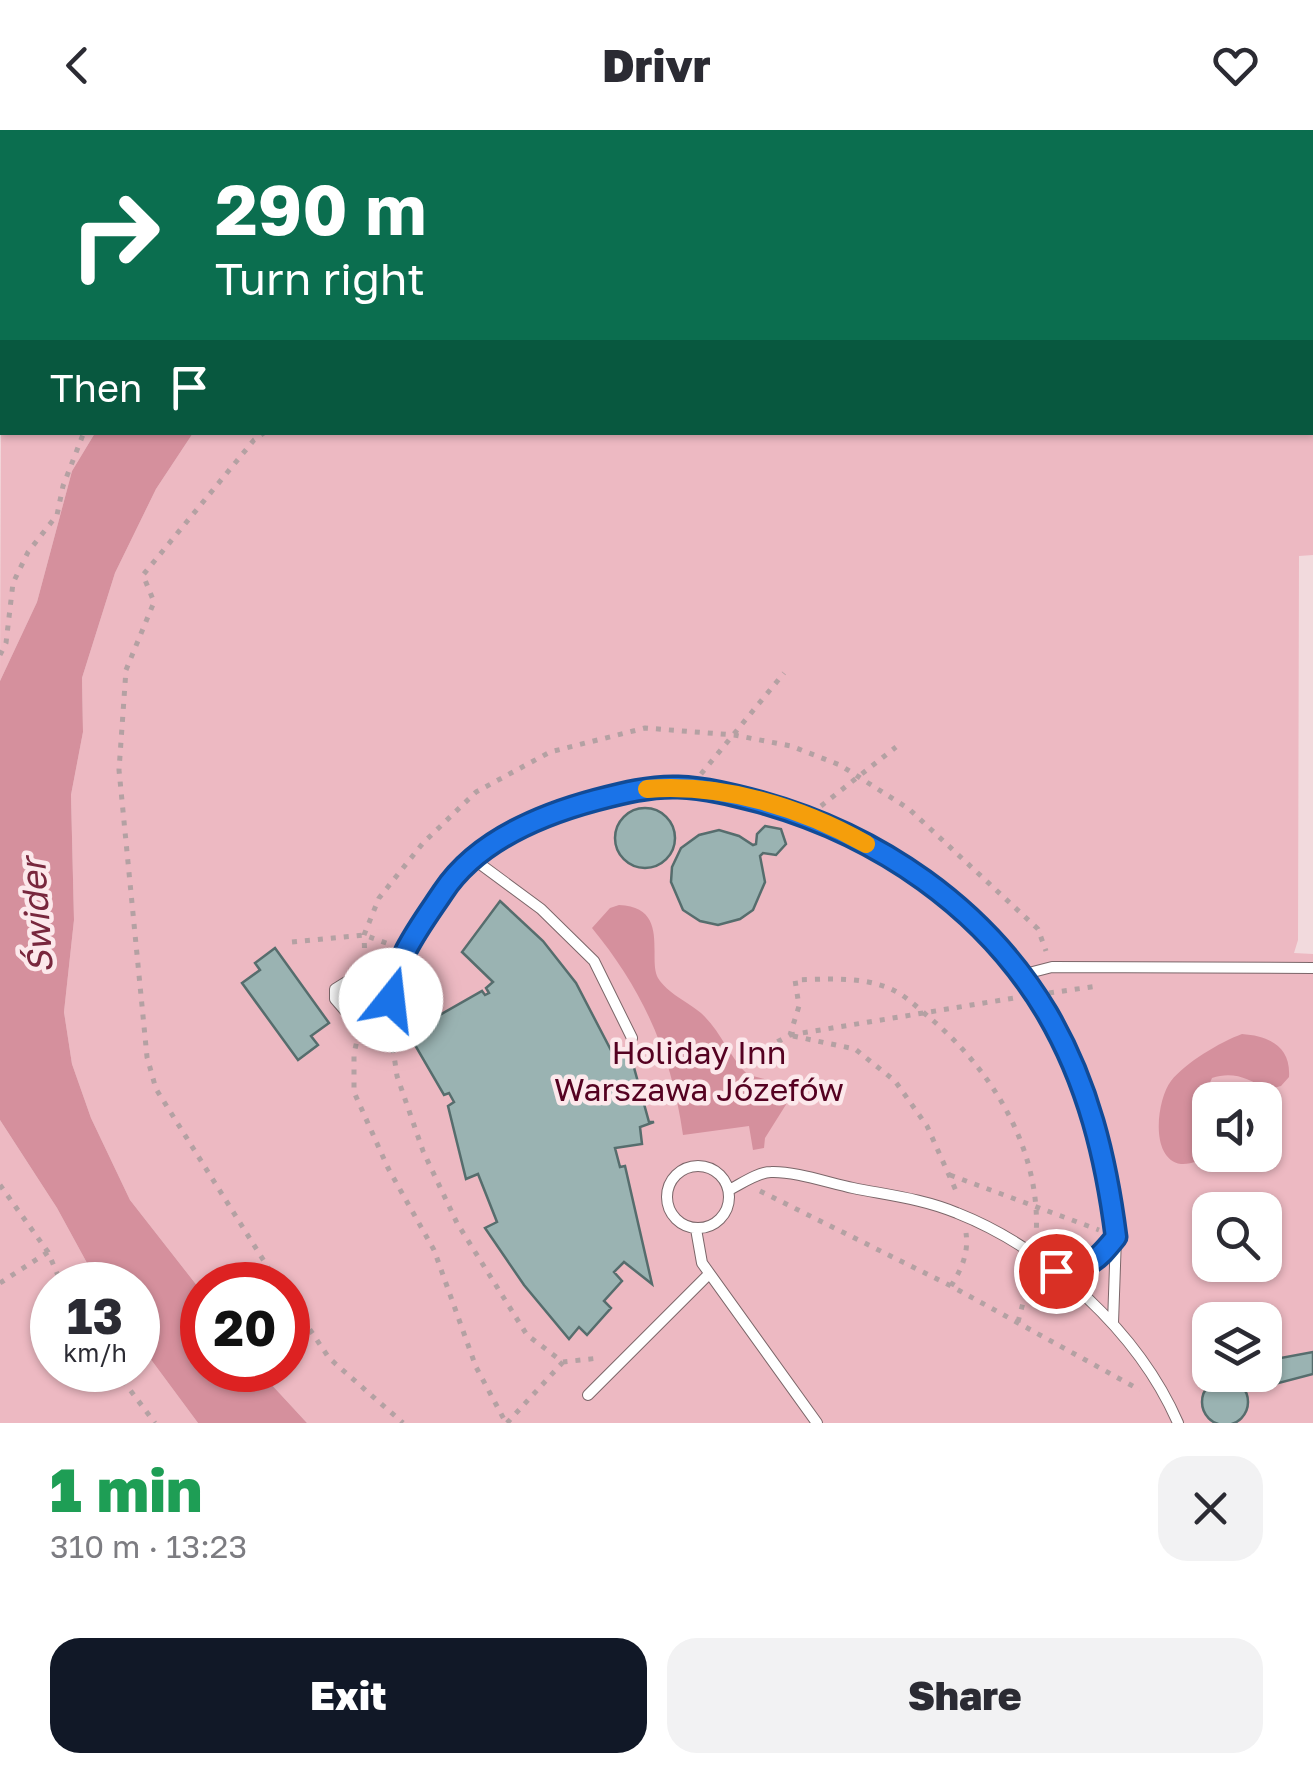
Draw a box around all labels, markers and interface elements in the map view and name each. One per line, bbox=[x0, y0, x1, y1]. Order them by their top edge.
icon: back bbox=[50, 38, 105, 93]
text: Drivr bbox=[602, 38, 711, 92]
icon: heart bbox=[1208, 38, 1263, 93]
text: 290 m bbox=[215, 166, 426, 250]
icon: right bbox=[50, 170, 180, 300]
text: Turn right bbox=[215, 251, 425, 305]
icon: arrive bbox=[162, 360, 217, 415]
text: Then bbox=[50, 365, 142, 410]
water label: Świder bbox=[11, 853, 61, 975]
position arrow bbox=[339, 948, 443, 1052]
park label: Holiday Inn Warszawa Józefów bbox=[554, 1033, 844, 1108]
map controls bbox=[1192, 1082, 1282, 1392]
button: sound bbox=[1192, 1082, 1282, 1172]
button: search bbox=[1192, 1192, 1282, 1282]
pin bbox=[1014, 1229, 1099, 1314]
icon: arrive bbox=[1029, 1244, 1084, 1299]
speed limit sign: 20 bbox=[180, 1262, 310, 1392]
text: 13 bbox=[67, 1285, 123, 1345]
button: layers bbox=[1192, 1302, 1282, 1392]
text: km/h bbox=[63, 1337, 127, 1368]
text: 1 min bbox=[50, 1453, 202, 1525]
button: close bbox=[1158, 1456, 1263, 1561]
text: 310 m · 13:23 bbox=[50, 1527, 247, 1565]
button: Exit bbox=[50, 1638, 647, 1753]
button: Share bbox=[667, 1638, 1263, 1753]

